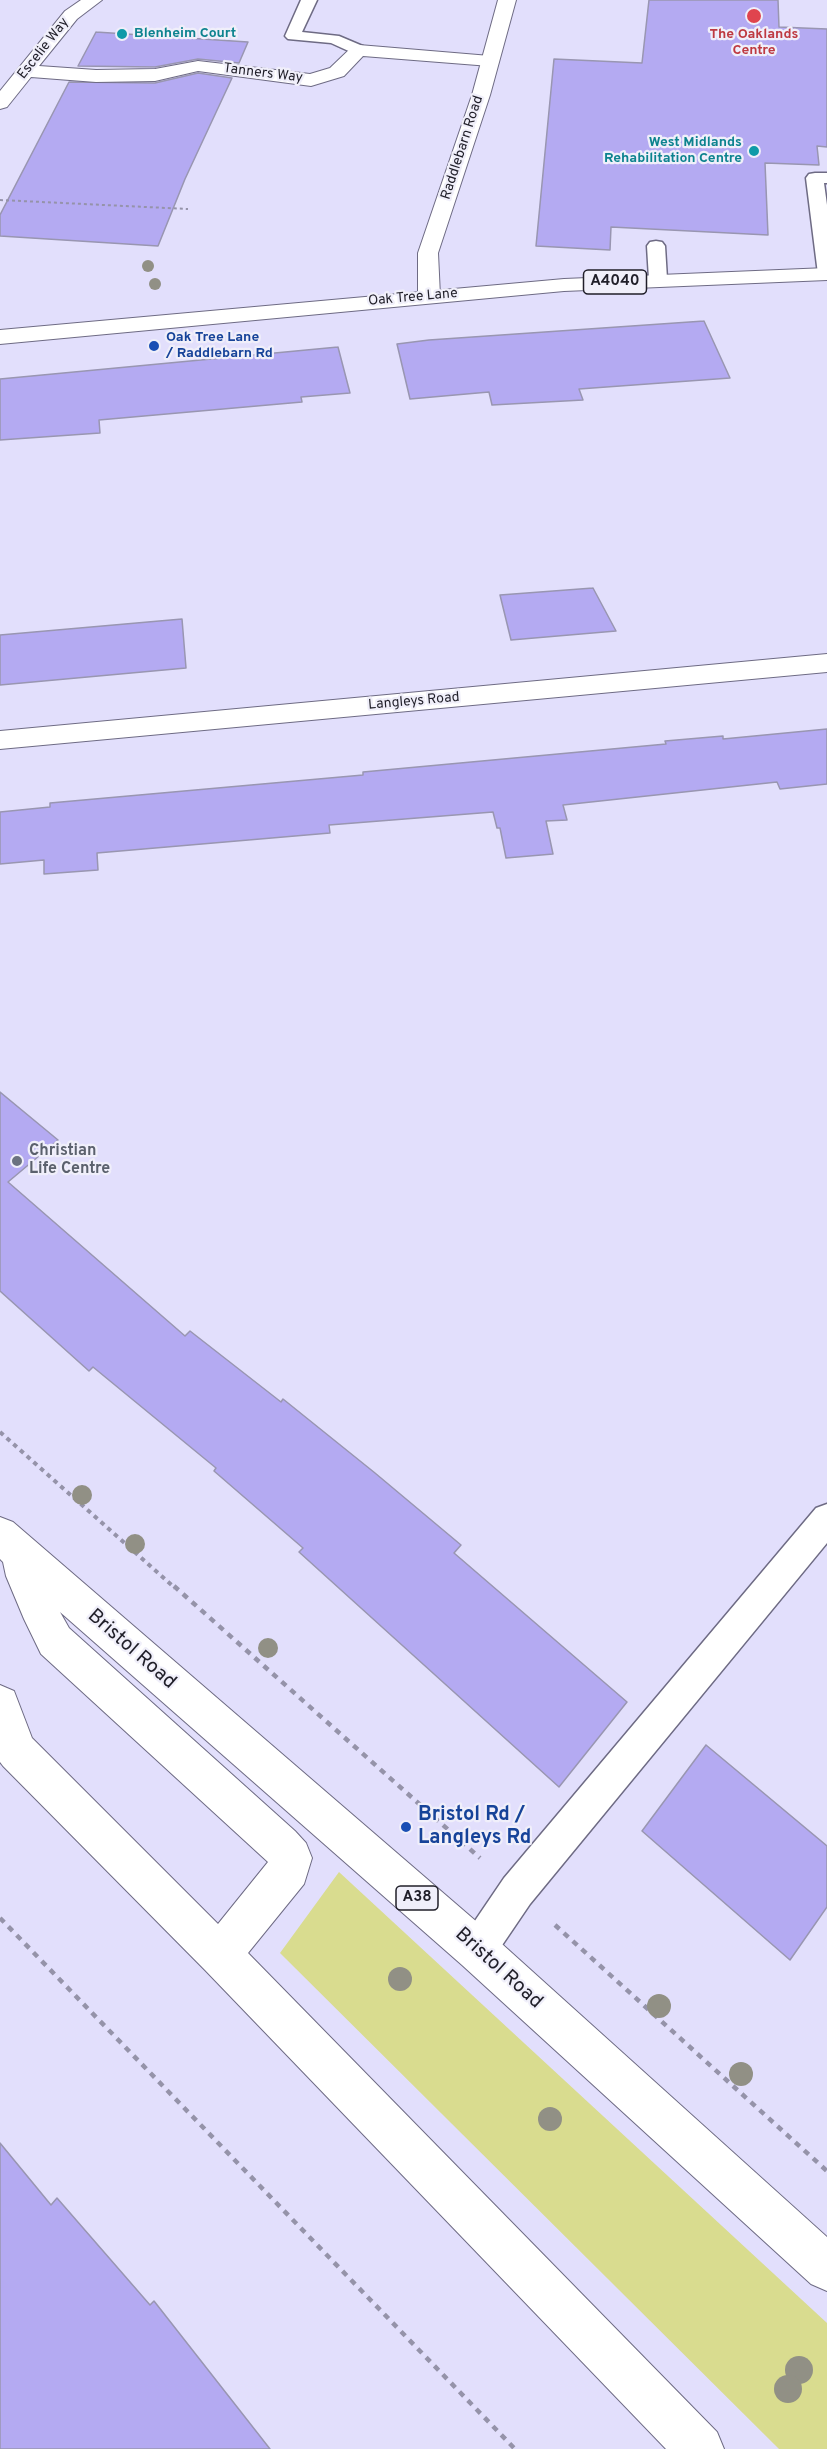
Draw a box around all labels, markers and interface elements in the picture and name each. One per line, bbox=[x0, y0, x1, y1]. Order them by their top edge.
marker: The Oaklands Centre bbox=[745, 7, 763, 25]
street label: Escelie Way bbox=[15, 15, 73, 83]
place label: Blenheim Court bbox=[134, 26, 236, 42]
marker: Blenheim Court bbox=[115, 27, 129, 41]
place label: The Oaklands Centre bbox=[710, 27, 798, 60]
street label: Tanners Way bbox=[222, 61, 304, 87]
street label: Raddlebarn Road bbox=[438, 94, 488, 202]
place label: West Midlands Rehabilitation Centre bbox=[604, 135, 742, 168]
marker: West Midlands Rehabilitation Centre bbox=[747, 144, 761, 158]
road number: A4040 bbox=[584, 270, 646, 294]
street label: Oak Tree Lane bbox=[368, 286, 458, 310]
place label: Oak Tree Lane / Raddlebarn Rd bbox=[166, 330, 273, 362]
marker: Oak Tree Lane / Raddlebarn Rd bbox=[147, 339, 161, 353]
street label: Langleys Road bbox=[368, 690, 460, 714]
place label: Christian Life Centre bbox=[29, 1142, 110, 1180]
marker: Christian Life Centre bbox=[10, 1154, 24, 1168]
street label: Bristol Road bbox=[82, 1605, 180, 1695]
place label: Bristol Rd / Langleys Rd bbox=[418, 1804, 531, 1851]
marker: Bristol Rd / Langleys Rd bbox=[399, 1820, 413, 1834]
road number: A38 bbox=[396, 1886, 438, 1910]
street label: Bristol Road bbox=[449, 1923, 547, 2015]

